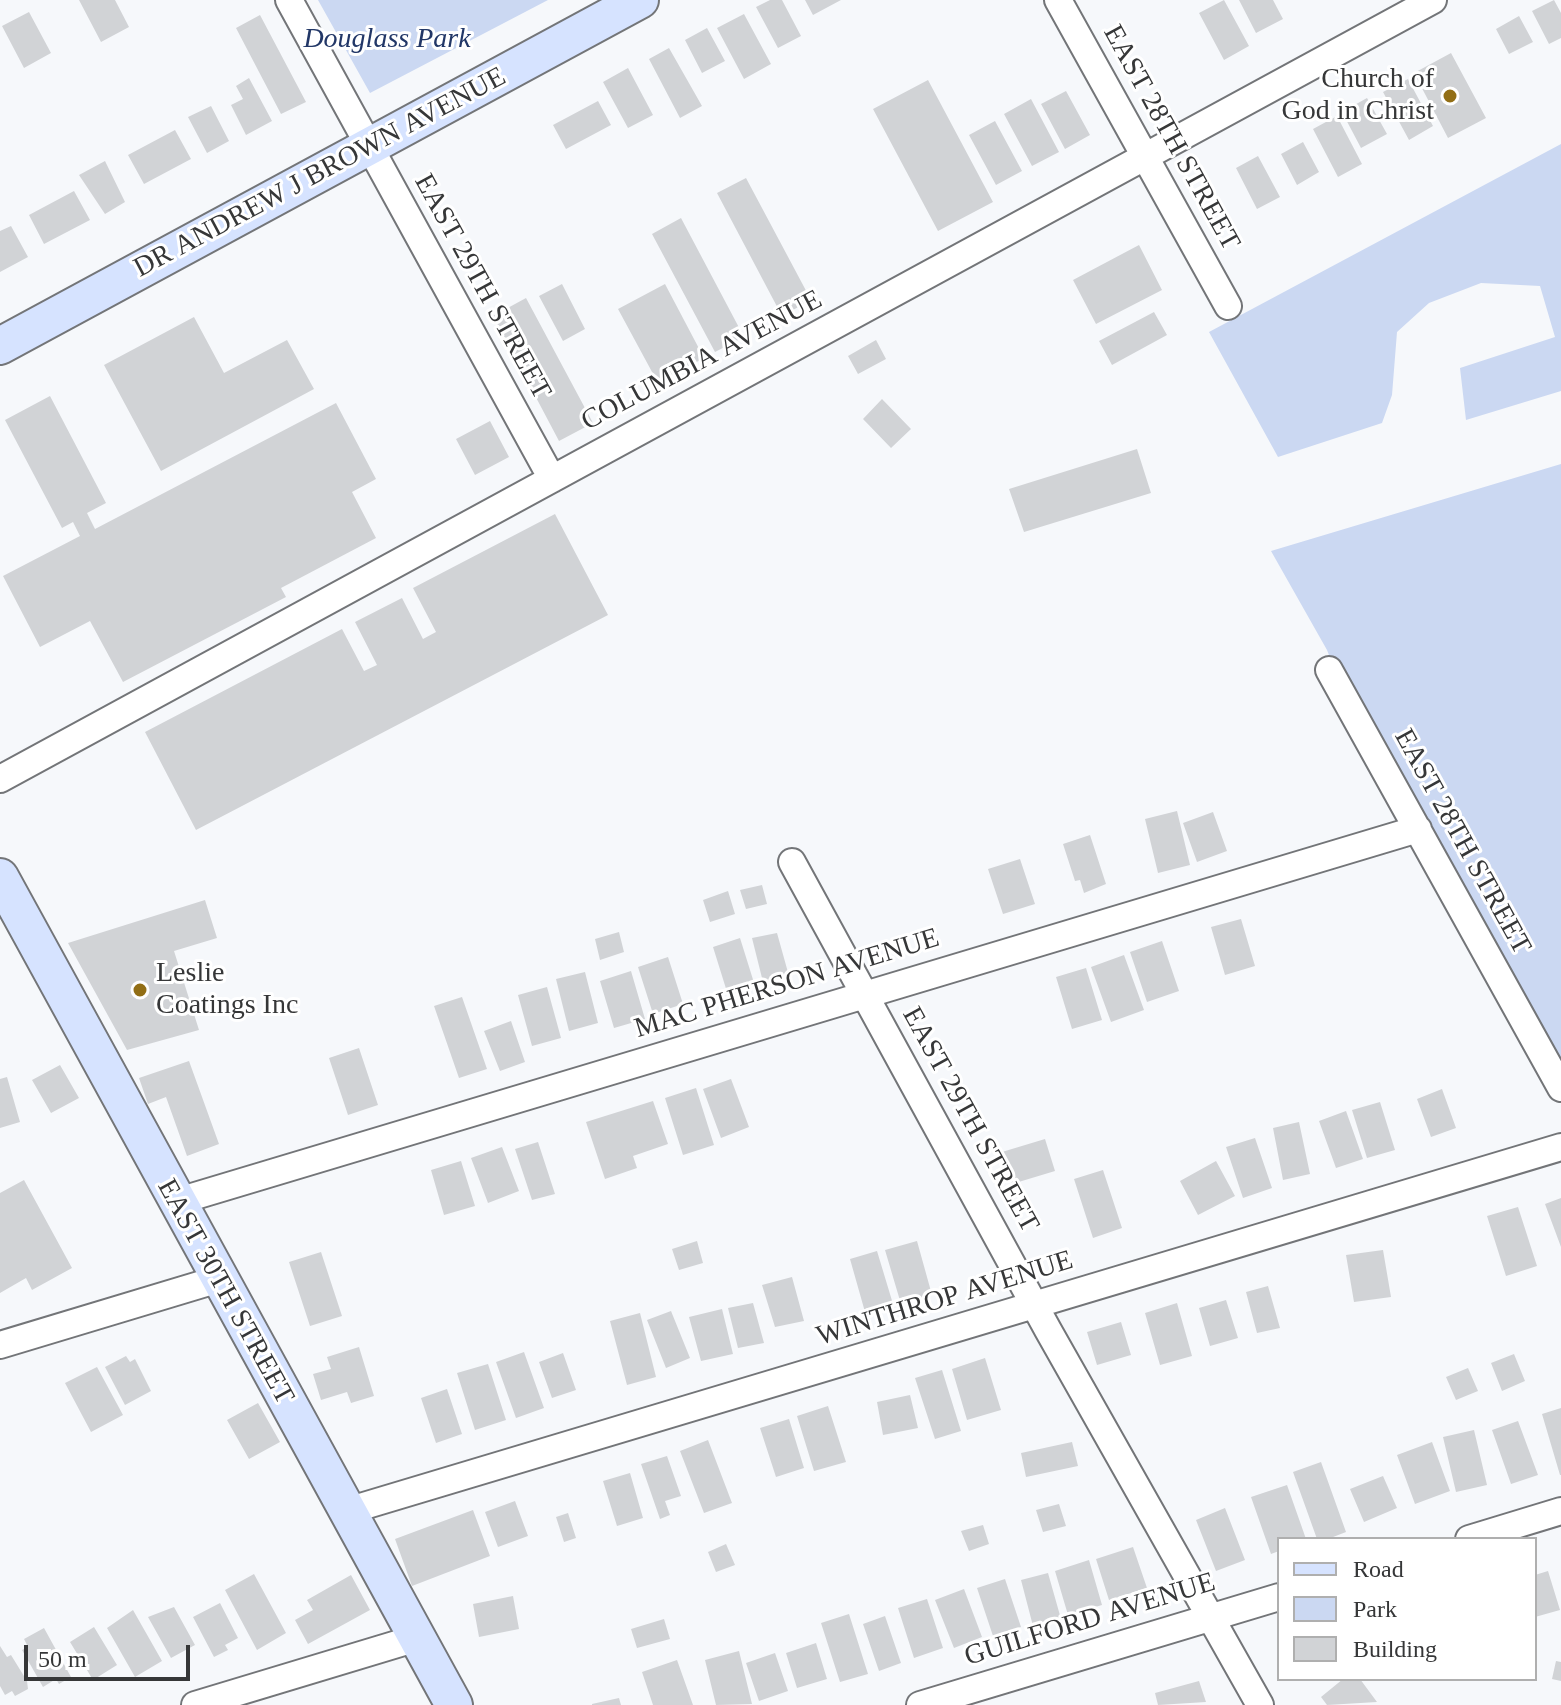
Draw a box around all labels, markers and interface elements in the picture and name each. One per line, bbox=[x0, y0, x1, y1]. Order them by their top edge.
street label: EAST 28TH STREET bbox=[1095, 20, 1247, 256]
park label: Douglass Park bbox=[303, 23, 471, 57]
street label: DR ANDREW J BROWN AVENUE bbox=[128, 60, 512, 286]
place label: Church of God in Christ bbox=[1282, 63, 1434, 129]
marker: Church of God in Christ bbox=[1441, 87, 1459, 105]
street label: EAST 29TH STREET bbox=[406, 169, 558, 405]
street label: COLUMBIA AVENUE bbox=[576, 283, 828, 439]
street label: EAST 28TH STREET bbox=[1386, 724, 1538, 960]
street label: MAC PHERSON AVENUE bbox=[631, 922, 943, 1046]
place label: Leslie Coatings Inc bbox=[156, 957, 298, 1023]
marker: Leslie Coatings Inc bbox=[131, 981, 149, 999]
street label: EAST 29TH STREET bbox=[894, 1002, 1046, 1238]
street label: EAST 30TH STREET bbox=[149, 1174, 301, 1410]
street label: WINTHROP AVENUE bbox=[813, 1244, 1077, 1354]
legend bbox=[1277, 1537, 1537, 1681]
text: Road bbox=[1353, 1556, 1404, 1582]
street label: GUILFORD AVENUE bbox=[961, 1566, 1219, 1674]
text: Park bbox=[1353, 1596, 1397, 1622]
scale bar bbox=[28, 1629, 194, 1679]
text: Building bbox=[1353, 1636, 1437, 1662]
text: 50 m bbox=[38, 1646, 87, 1672]

